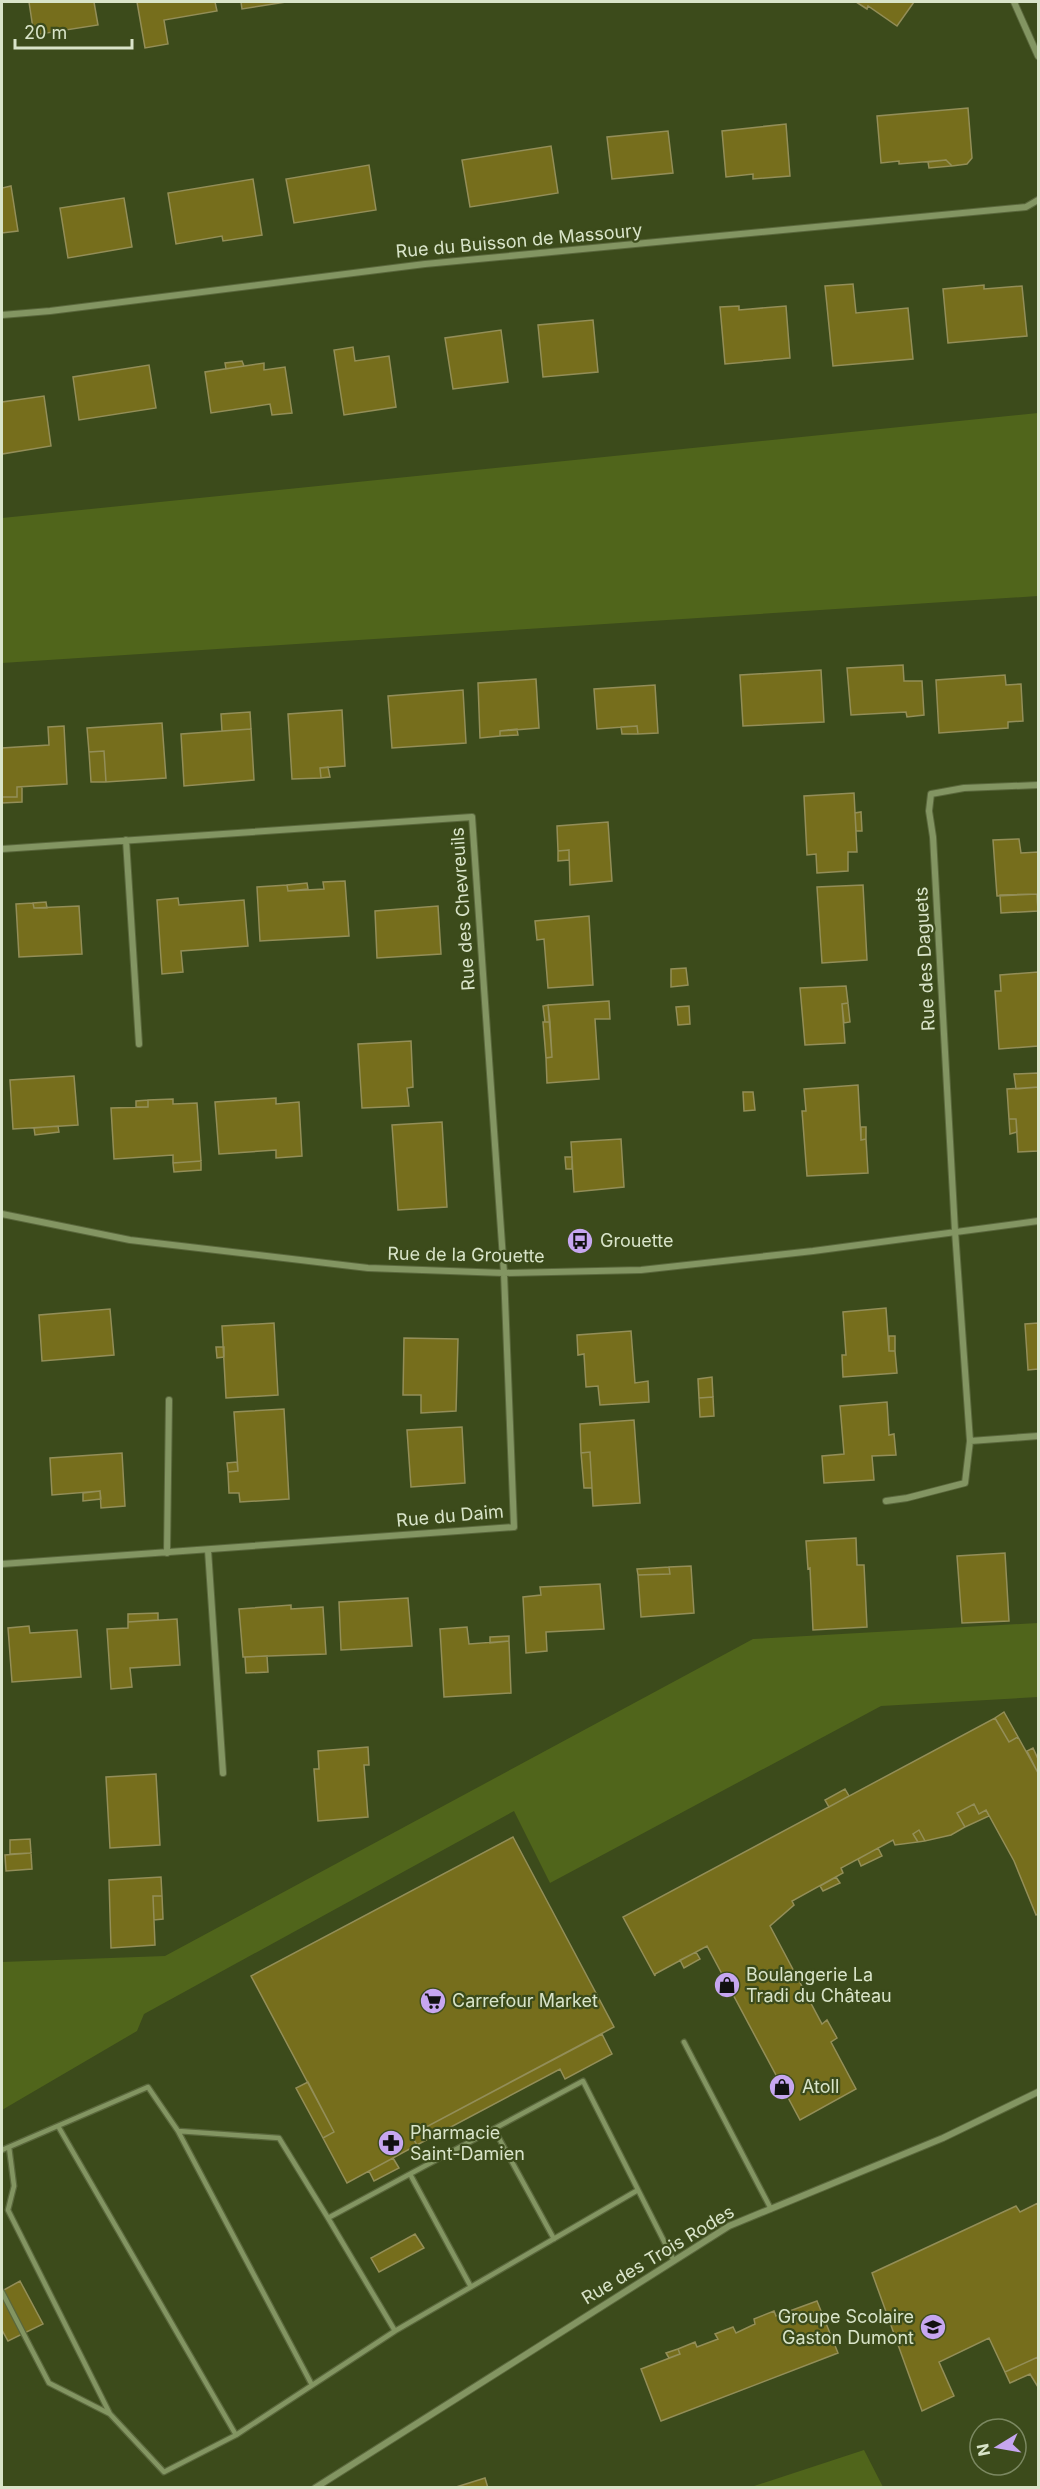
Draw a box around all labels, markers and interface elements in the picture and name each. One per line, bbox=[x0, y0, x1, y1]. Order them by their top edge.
scale bar bbox=[15, 12, 132, 50]
text: 20 m bbox=[24, 22, 67, 43]
street label: Rue du Buisson de Massoury bbox=[395, 219, 643, 262]
street label: Rue des Chevreuils bbox=[446, 827, 479, 991]
street label: Rue des Daguets bbox=[910, 886, 939, 1032]
bus stop icon: Grouette bbox=[565, 1226, 595, 1256]
place label: Grouette bbox=[600, 1230, 674, 1251]
street label: Rue de la Grouette bbox=[387, 1243, 545, 1266]
street label: Rue du Daim bbox=[395, 1500, 505, 1531]
place label: Boulangerie La Tradi du Château bbox=[746, 1964, 892, 2006]
shop icon: Boulangerie La Tradi du Château bbox=[712, 1970, 742, 2000]
supermarket icon: Carrefour Market bbox=[418, 1986, 448, 2016]
place label: Carrefour Market bbox=[452, 1990, 598, 2011]
shop icon: Atoll bbox=[767, 2072, 797, 2102]
place label: Atoll bbox=[802, 2076, 839, 2097]
place label: Pharmacie Saint-Damien bbox=[410, 2122, 525, 2164]
pharmacy icon: Pharmacie Saint-Damien bbox=[376, 2128, 406, 2158]
street label: Rue des Trois Rodes bbox=[578, 2201, 738, 2308]
place label: Groupe Scolaire Gaston Dumont bbox=[778, 2306, 914, 2348]
school or university icon: Groupe Scolaire Gaston Dumont bbox=[918, 2312, 948, 2342]
north arrow bbox=[968, 2417, 1028, 2477]
text: N bbox=[972, 2442, 994, 2458]

